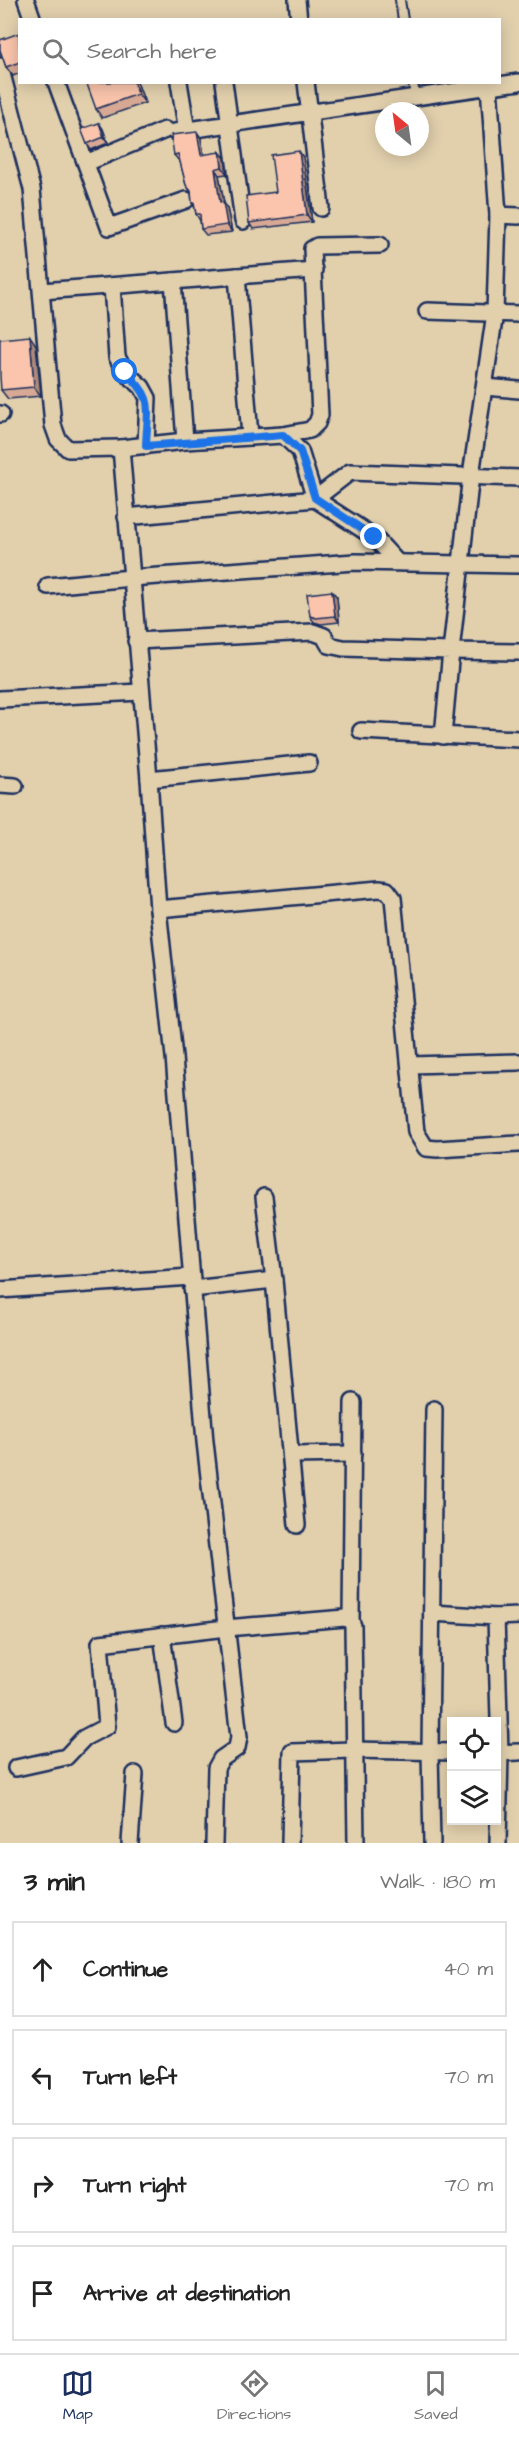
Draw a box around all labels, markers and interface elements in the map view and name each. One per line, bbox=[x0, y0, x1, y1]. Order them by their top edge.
search box bbox=[18, 18, 501, 84]
icon: search bbox=[39, 35, 72, 68]
text: Search here bbox=[87, 36, 217, 67]
north arrow bbox=[375, 102, 429, 156]
route start bbox=[111, 358, 137, 384]
route end bbox=[360, 523, 386, 549]
map controls bbox=[447, 1717, 501, 1825]
button: locate bbox=[447, 1717, 501, 1771]
button: layers bbox=[447, 1771, 501, 1825]
text: 3 min bbox=[24, 1864, 85, 1900]
text: Walk · 180 m bbox=[380, 1868, 495, 1896]
icon: ahead bbox=[26, 1953, 59, 1986]
text: Continue bbox=[83, 1954, 168, 1985]
text: 40 m bbox=[443, 1955, 493, 1983]
icon: left bbox=[26, 2061, 59, 2094]
text: Turn left bbox=[83, 2062, 177, 2093]
text: 70 m bbox=[445, 2063, 493, 2091]
icon: right bbox=[26, 2169, 59, 2202]
text: Turn right bbox=[83, 2170, 186, 2201]
text: 70 m bbox=[445, 2171, 493, 2199]
icon: arrive bbox=[26, 2277, 59, 2310]
text: Arrive at destination bbox=[83, 2278, 290, 2309]
tab: Map bbox=[61, 2367, 94, 2425]
tab: Directions bbox=[217, 2367, 291, 2425]
tab: Saved bbox=[414, 2367, 458, 2425]

